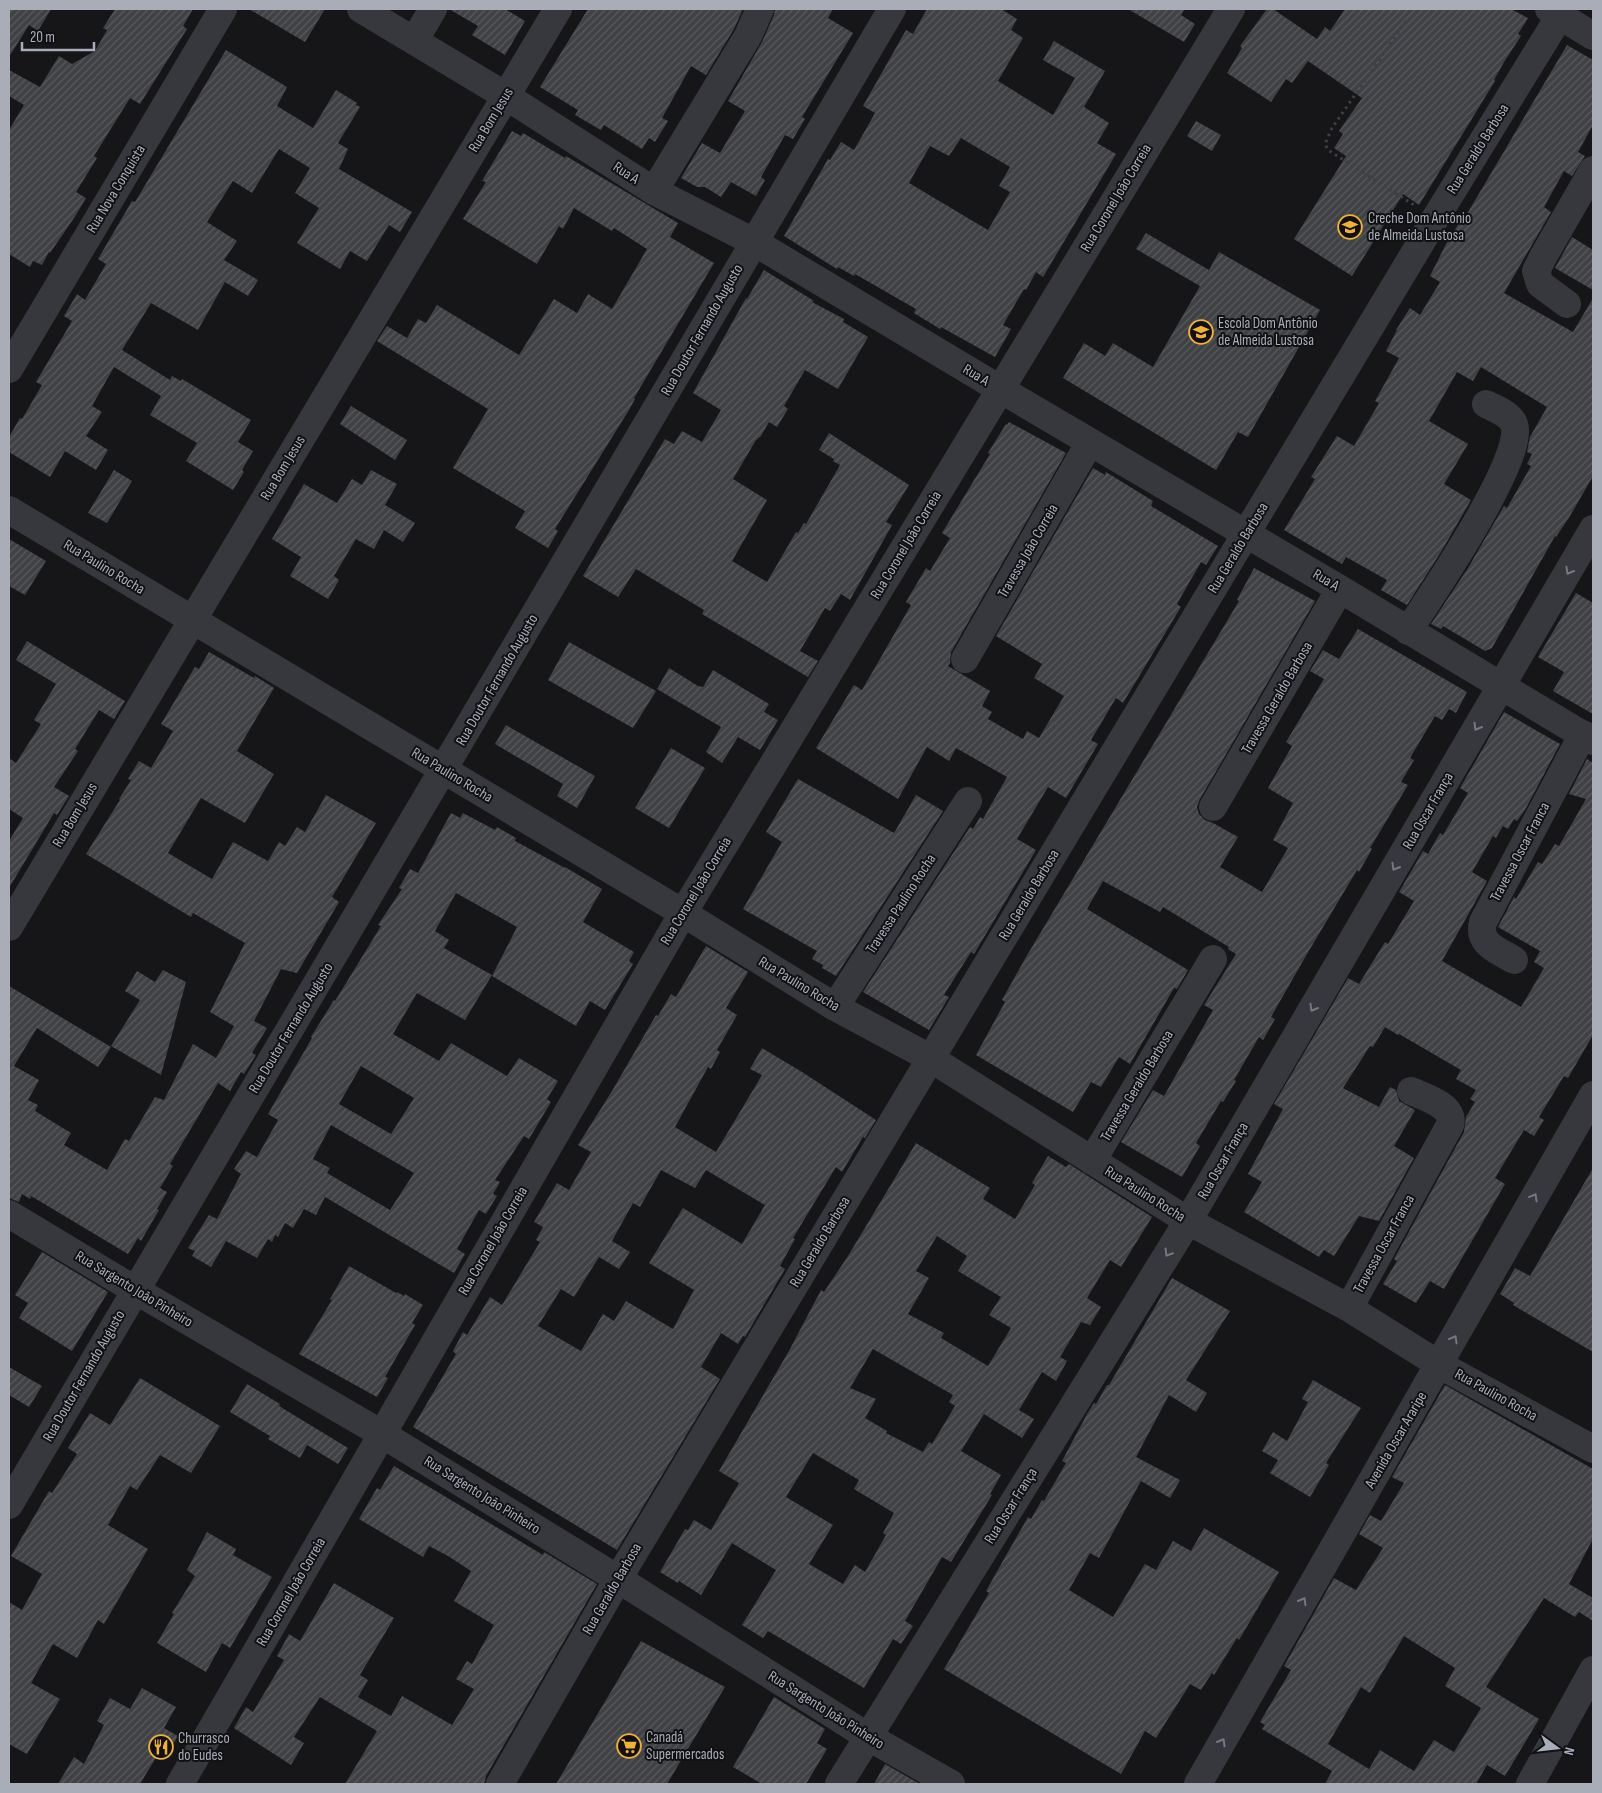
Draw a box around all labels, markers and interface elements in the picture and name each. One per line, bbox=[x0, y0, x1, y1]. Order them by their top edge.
scale bar bbox=[22, 20, 95, 52]
text: 20 m bbox=[30, 28, 55, 47]
street label: Rua Bom Jesus bbox=[464, 84, 518, 156]
street label: Rua Geraldo Barbosa bbox=[1443, 100, 1513, 198]
street label: Rua Coronel João Correia bbox=[1076, 140, 1156, 255]
street label: Rua Nova Conquista bbox=[82, 141, 150, 237]
street label: Rua A bbox=[609, 157, 643, 189]
place label: Creche Dom Antônio de Almeida Lustosa bbox=[1368, 209, 1471, 245]
school or university icon: Creche Dom Antônio de Almeida Lustosa bbox=[1337, 214, 1363, 240]
street label: Rua Doutor Fernando Augusto bbox=[657, 261, 747, 399]
place label: Escola Dom Antônio de Almeida Lustosa bbox=[1218, 314, 1318, 350]
school or university icon: Escola Dom Antônio de Almeida Lustosa bbox=[1188, 319, 1214, 345]
street label: Rua A bbox=[959, 360, 993, 391]
street label: Rua Bom Jesus bbox=[256, 432, 310, 504]
street label: Rua Coronel João Correia bbox=[866, 487, 946, 602]
street label: Rua Geraldo Barbosa bbox=[1203, 499, 1273, 597]
street label: Travessa João Correia bbox=[993, 501, 1063, 601]
street label: Rua Paulino Rocha bbox=[60, 535, 148, 599]
street label: Rua A bbox=[1309, 565, 1343, 596]
one-way arrow bbox=[1565, 565, 1575, 574]
street label: Rua Doutor Fernando Augusto bbox=[452, 611, 542, 749]
street label: Travessa Geraldo Barbosa bbox=[1237, 638, 1317, 758]
one-way arrow bbox=[1473, 722, 1483, 731]
street label: Rua Paulino Rocha bbox=[408, 743, 496, 807]
street label: Rua Oscar França bbox=[1398, 769, 1458, 853]
street label: Rua Bom Jesus bbox=[48, 779, 102, 851]
street label: Travessa Oscar Franca bbox=[1486, 799, 1554, 905]
street label: Rua Coronel João Correia bbox=[656, 833, 736, 948]
street label: Rua Geraldo Barbosa bbox=[994, 846, 1064, 944]
street label: Travessa Paulino Rocha bbox=[862, 850, 941, 958]
one-way arrow bbox=[1391, 862, 1401, 871]
street label: Rua Paulino Rocha bbox=[755, 952, 843, 1016]
street label: Rua Doutor Fernando Augusto bbox=[245, 959, 337, 1097]
one-way arrow bbox=[1309, 1002, 1319, 1011]
street label: Travessa Geraldo Barbosa bbox=[1096, 1027, 1178, 1145]
street label: Rua Oscar França bbox=[1193, 1119, 1253, 1203]
street label: Rua Paulino Rocha bbox=[1101, 1162, 1189, 1226]
street label: Rua Coronel João Correia bbox=[454, 1183, 532, 1299]
street label: Travessa Oscar Franca bbox=[1349, 1191, 1419, 1297]
street label: Rua Geraldo Barbosa bbox=[785, 1193, 855, 1291]
one-way arrow bbox=[1528, 1194, 1538, 1203]
street label: Rua Sargento João Pinheiro bbox=[72, 1246, 196, 1332]
one-way arrow bbox=[1164, 1248, 1174, 1257]
street label: Rua Doutor Fernando Augusto bbox=[39, 1307, 129, 1445]
one-way arrow bbox=[1448, 1335, 1458, 1344]
street label: Rua Paulino Rocha bbox=[1451, 1364, 1541, 1426]
street label: Avenida Oscar Araripe bbox=[1360, 1388, 1431, 1493]
street label: Rua Sargento João Pinheiro bbox=[420, 1452, 544, 1538]
street label: Rua Oscar França bbox=[980, 1464, 1042, 1547]
street label: Rua Coronel João Correia bbox=[252, 1534, 330, 1650]
street label: Rua Geraldo Barbosa bbox=[578, 1540, 646, 1638]
one-way arrow bbox=[1297, 1598, 1307, 1607]
street label: Rua Sargento João Pinheiro bbox=[764, 1667, 888, 1753]
north arrow bbox=[1532, 1723, 1582, 1773]
place label: Canadá Supermercados bbox=[646, 1728, 724, 1764]
place label: Churrasco do Eudes bbox=[178, 1729, 230, 1765]
supermarket icon: Canadá Supermercados bbox=[616, 1733, 642, 1759]
restaurant icon: Churrasco do Eudes bbox=[148, 1734, 174, 1760]
one-way arrow bbox=[1216, 1738, 1226, 1747]
text: N bbox=[1560, 1745, 1578, 1757]

